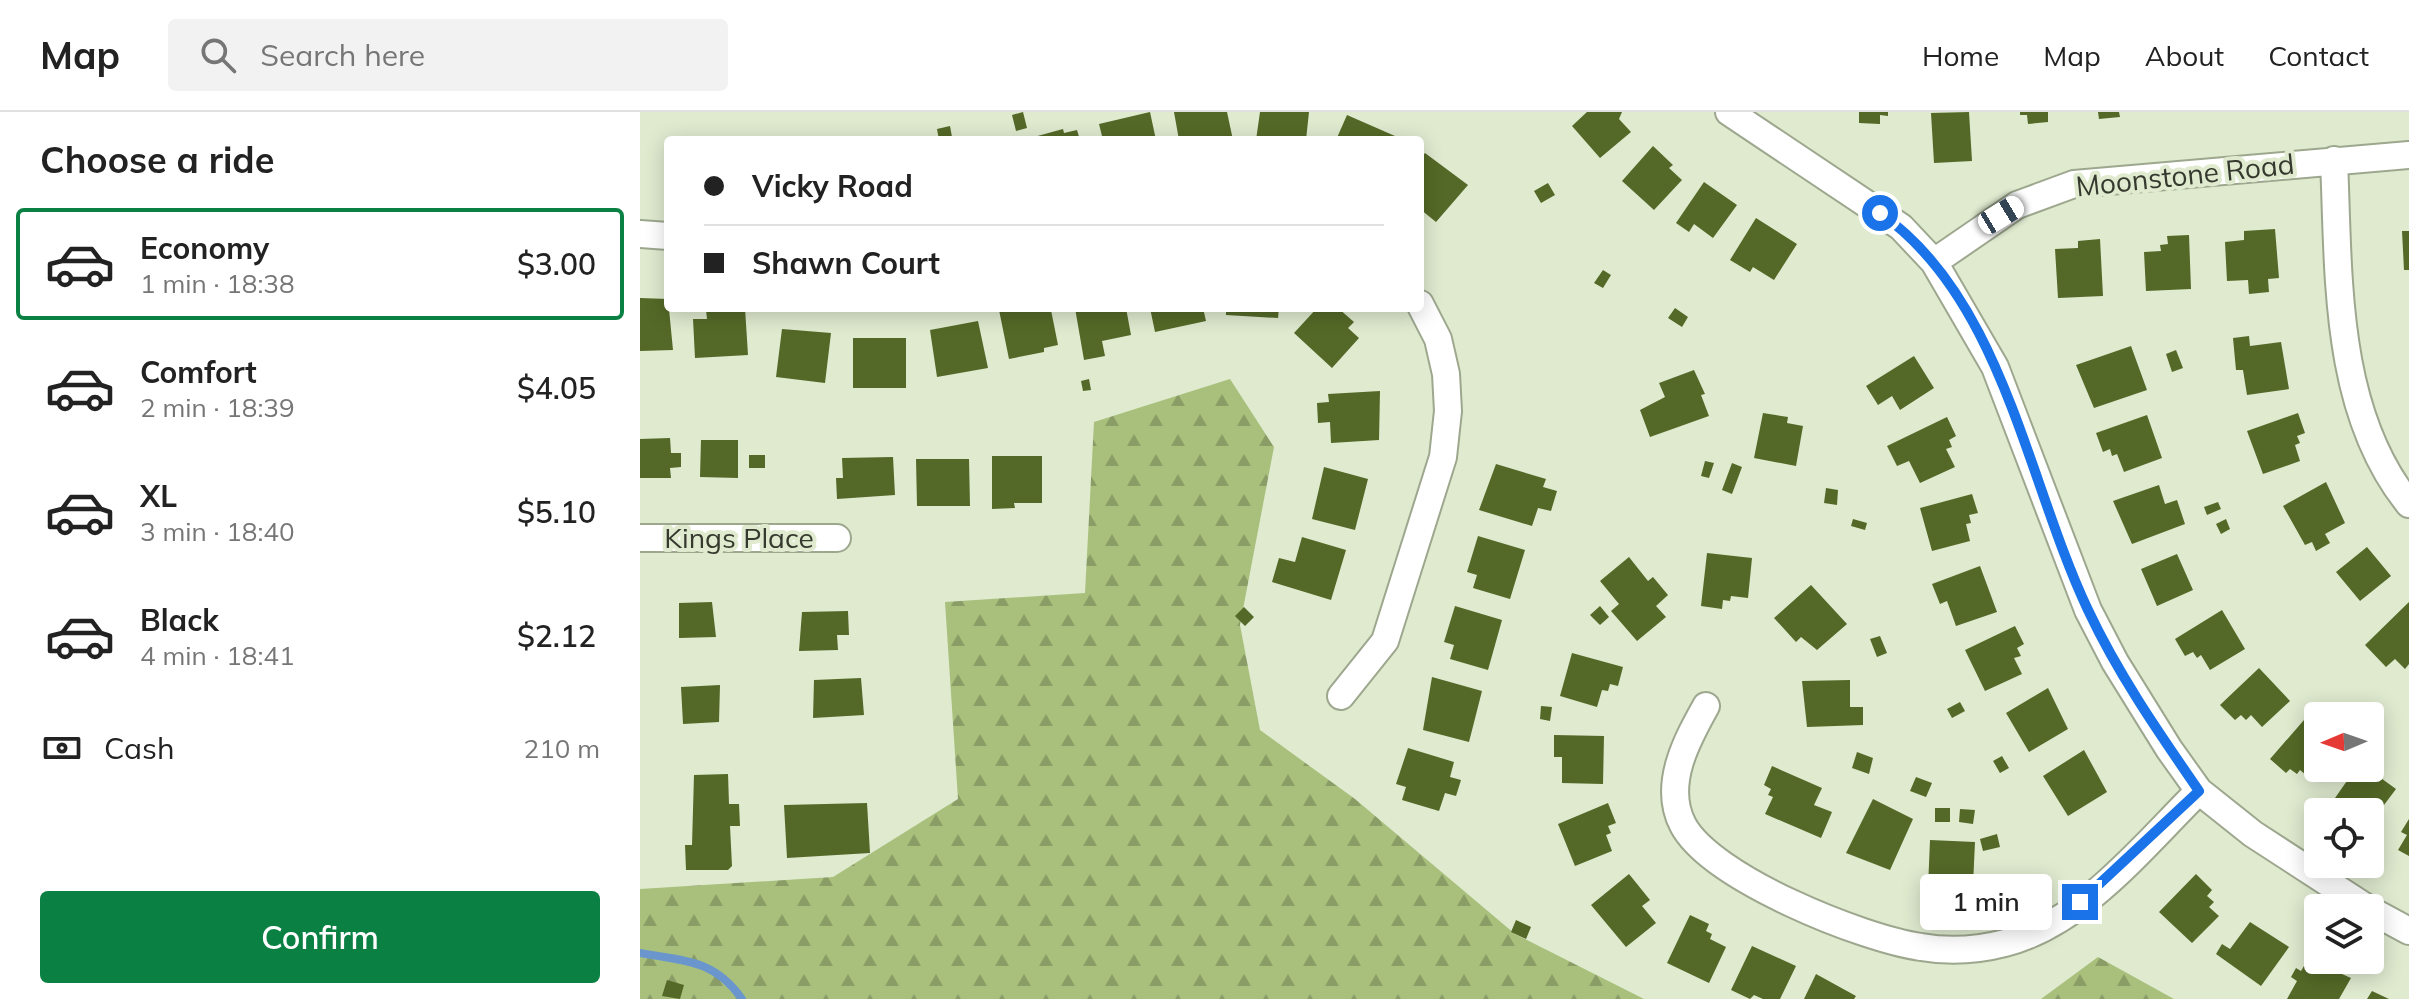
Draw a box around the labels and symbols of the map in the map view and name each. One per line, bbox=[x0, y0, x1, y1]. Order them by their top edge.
street label: Moonstone Road bbox=[2074, 146, 2296, 203]
car bbox=[1974, 192, 2028, 238]
route start bbox=[1862, 195, 1898, 231]
street label: Kings Place bbox=[664, 520, 814, 555]
north arrow bbox=[2304, 702, 2384, 782]
callout: 1 min bbox=[1920, 874, 2052, 930]
route end bbox=[2062, 884, 2098, 920]

